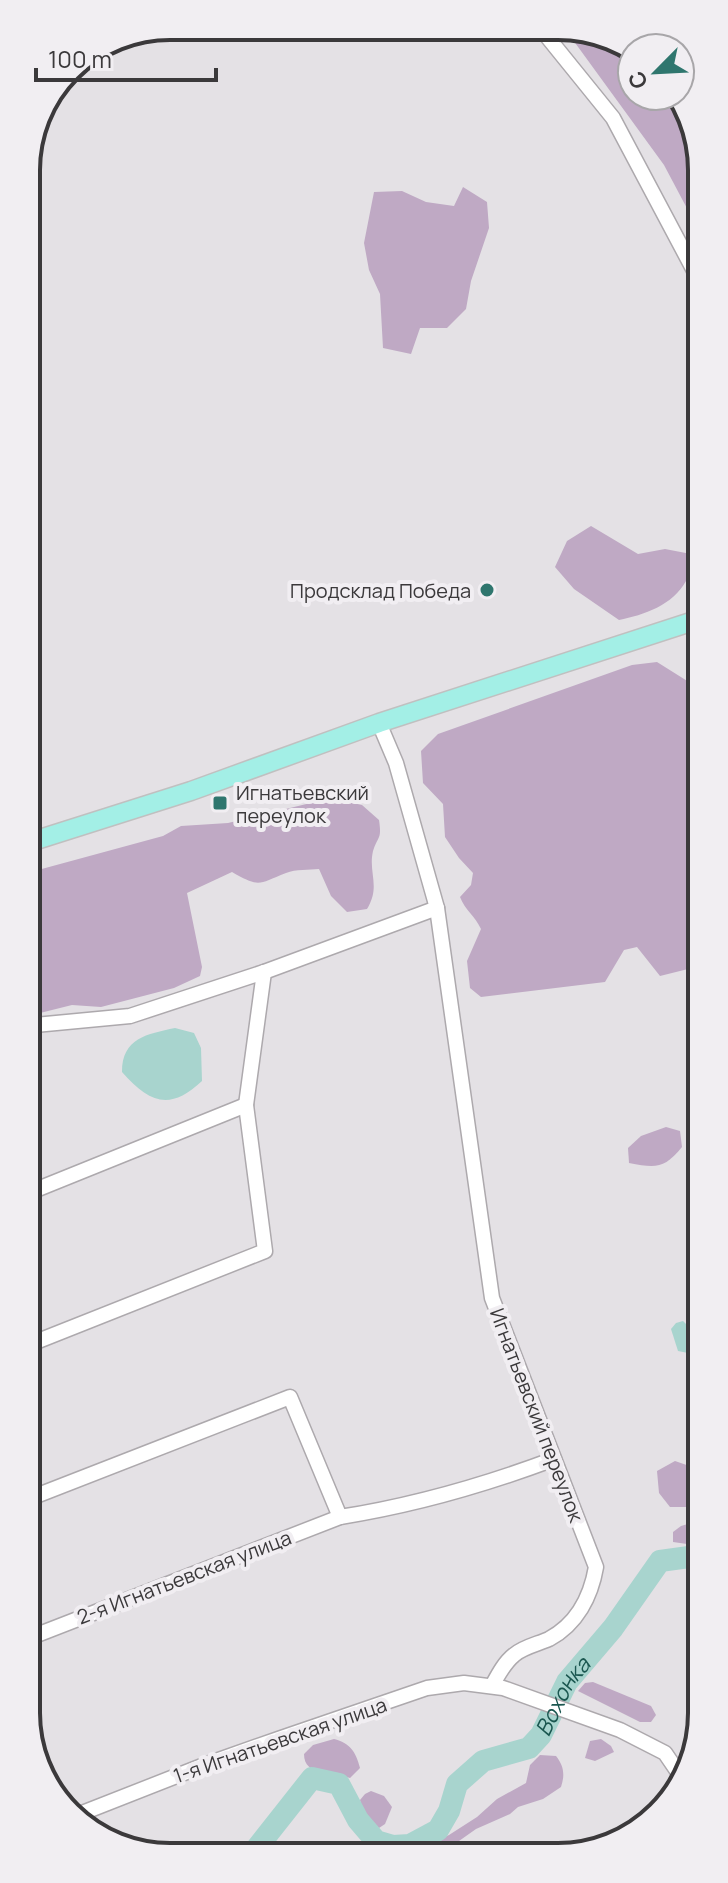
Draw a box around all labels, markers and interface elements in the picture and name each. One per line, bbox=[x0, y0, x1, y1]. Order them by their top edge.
scale bar bbox=[36, 32, 216, 82]
north arrow bbox=[616, 32, 696, 112]
text: 100 m bbox=[48, 42, 112, 75]
text: С bbox=[621, 67, 655, 94]
place label: Продсклад Победа bbox=[290, 577, 471, 604]
marker: Продсклад Победа bbox=[478, 581, 496, 599]
place label: Игнатьевский переулок bbox=[236, 779, 369, 829]
marker: Игнатьевский переулок bbox=[211, 794, 229, 812]
street label: Игнатьевский переулок bbox=[484, 1304, 591, 1527]
street label: 2-я Игнатьевская улица bbox=[73, 1524, 295, 1630]
water label: Вохонка bbox=[528, 1649, 598, 1741]
street label: 1-я Игнатьевская улица bbox=[170, 1691, 390, 1789]

